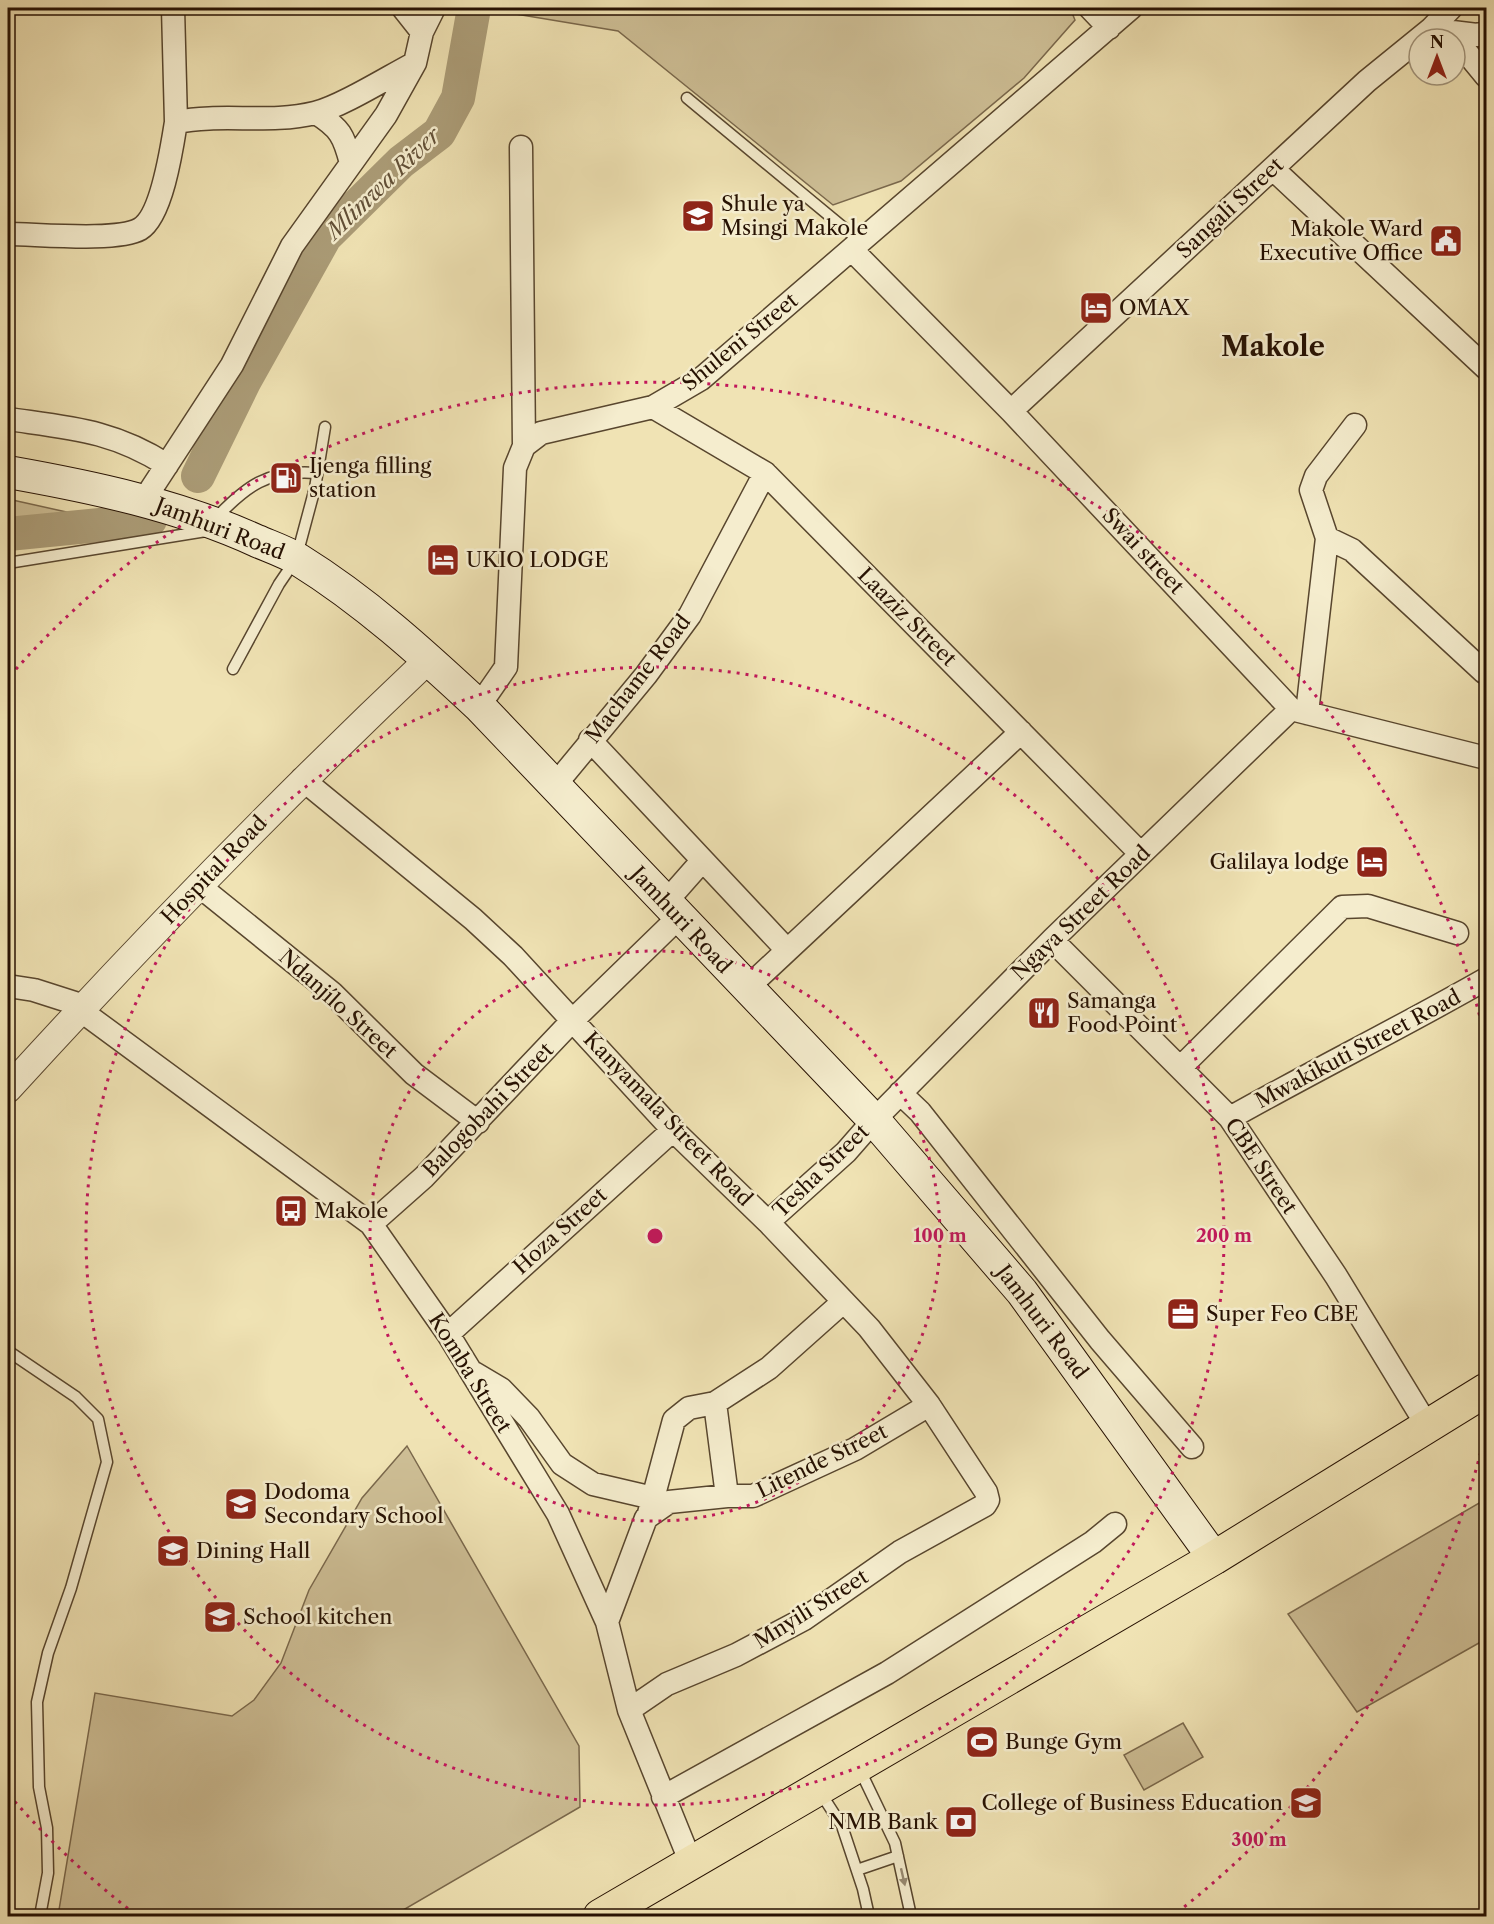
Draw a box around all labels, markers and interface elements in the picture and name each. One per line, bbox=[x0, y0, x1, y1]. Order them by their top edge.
north arrow bbox=[1407, 27, 1467, 87]
text: N bbox=[1430, 32, 1444, 52]
water label: Mlimwa River bbox=[318, 121, 447, 247]
street label: Sangali Street bbox=[1171, 152, 1289, 263]
place label: Shule ya Msingi Makole bbox=[721, 191, 868, 240]
school or university icon: Shule ya Msingi Makole bbox=[680, 198, 716, 234]
place label: Makole Ward Executive Office bbox=[1259, 216, 1423, 265]
public building icon: Makole Ward Executive Office bbox=[1428, 223, 1464, 259]
street label: Shuleni Street bbox=[677, 287, 803, 396]
hotel icon: OMAX bbox=[1078, 290, 1114, 326]
place label: OMAX bbox=[1119, 295, 1190, 320]
district label: Makole bbox=[1221, 330, 1325, 363]
place label: Ijenga filling station bbox=[309, 453, 432, 502]
fuel station icon: Ijenga filling station bbox=[268, 460, 304, 496]
street label: Jamhuri Road bbox=[149, 491, 289, 565]
street label: Swai street bbox=[1097, 503, 1190, 599]
hotel icon: UKIO LODGE bbox=[425, 542, 461, 578]
place label: UKIO LODGE bbox=[466, 547, 609, 572]
street label: Laaziz Street bbox=[853, 562, 962, 672]
street label: Machame Road bbox=[580, 609, 696, 748]
street label: Hospital Road bbox=[156, 810, 272, 929]
street label: Ngaya Street Road bbox=[1006, 840, 1155, 985]
hotel icon: Galilaya lodge bbox=[1354, 844, 1390, 880]
place label: Galilaya lodge bbox=[1209, 849, 1349, 874]
street label: Jamhuri Road bbox=[624, 859, 737, 978]
street label: Ndanjílo Street bbox=[274, 944, 403, 1064]
street label: Mwakikuti Street Road bbox=[1251, 984, 1465, 1113]
place label: Samanga Food Point bbox=[1067, 988, 1178, 1037]
restaurant icon: Samanga Food Point bbox=[1026, 995, 1062, 1031]
street label: Kanyamala Street Road bbox=[579, 1026, 758, 1211]
street label: Balogobahi Street bbox=[417, 1037, 559, 1182]
street label: CBE Street bbox=[1220, 1113, 1303, 1219]
street label: Tesha Street bbox=[767, 1118, 874, 1223]
street label: Hoza Street bbox=[508, 1182, 612, 1279]
bus stop icon: Makole bbox=[273, 1193, 309, 1229]
place label: Makole bbox=[314, 1198, 388, 1223]
text: 100 m bbox=[913, 1225, 967, 1247]
text: 200 m bbox=[1196, 1225, 1252, 1247]
centre of rings bbox=[645, 1226, 665, 1246]
street label: Jamhuri Road bbox=[989, 1257, 1094, 1384]
office icon: Super Feo CBE bbox=[1165, 1296, 1201, 1332]
place label: Super Feo CBE bbox=[1206, 1301, 1359, 1326]
street label: Komba Street bbox=[424, 1308, 518, 1438]
street label: Litende Street bbox=[752, 1418, 892, 1503]
place label: Dodoma Secondary School bbox=[264, 1479, 443, 1528]
school or university icon: Dodoma Secondary School bbox=[223, 1486, 259, 1522]
school or university icon: Dining Hall bbox=[155, 1533, 191, 1569]
place label: Dining Hall bbox=[196, 1538, 310, 1563]
street label: Mnyili Street bbox=[749, 1563, 873, 1654]
school or university icon: School kitchen bbox=[202, 1599, 238, 1635]
place label: School kitchen bbox=[243, 1604, 392, 1629]
sports icon: Bunge Gym bbox=[964, 1724, 1000, 1760]
place label: Bunge Gym bbox=[1005, 1729, 1123, 1754]
school or university icon: College of Business Education bbox=[1288, 1785, 1324, 1821]
place label: College of Business Education bbox=[981, 1790, 1283, 1815]
bank icon: NMB Bank bbox=[943, 1804, 979, 1840]
place label: NMB Bank bbox=[828, 1809, 939, 1834]
text: 300 m bbox=[1231, 1829, 1287, 1851]
one-way arrow bbox=[899, 1868, 909, 1887]

